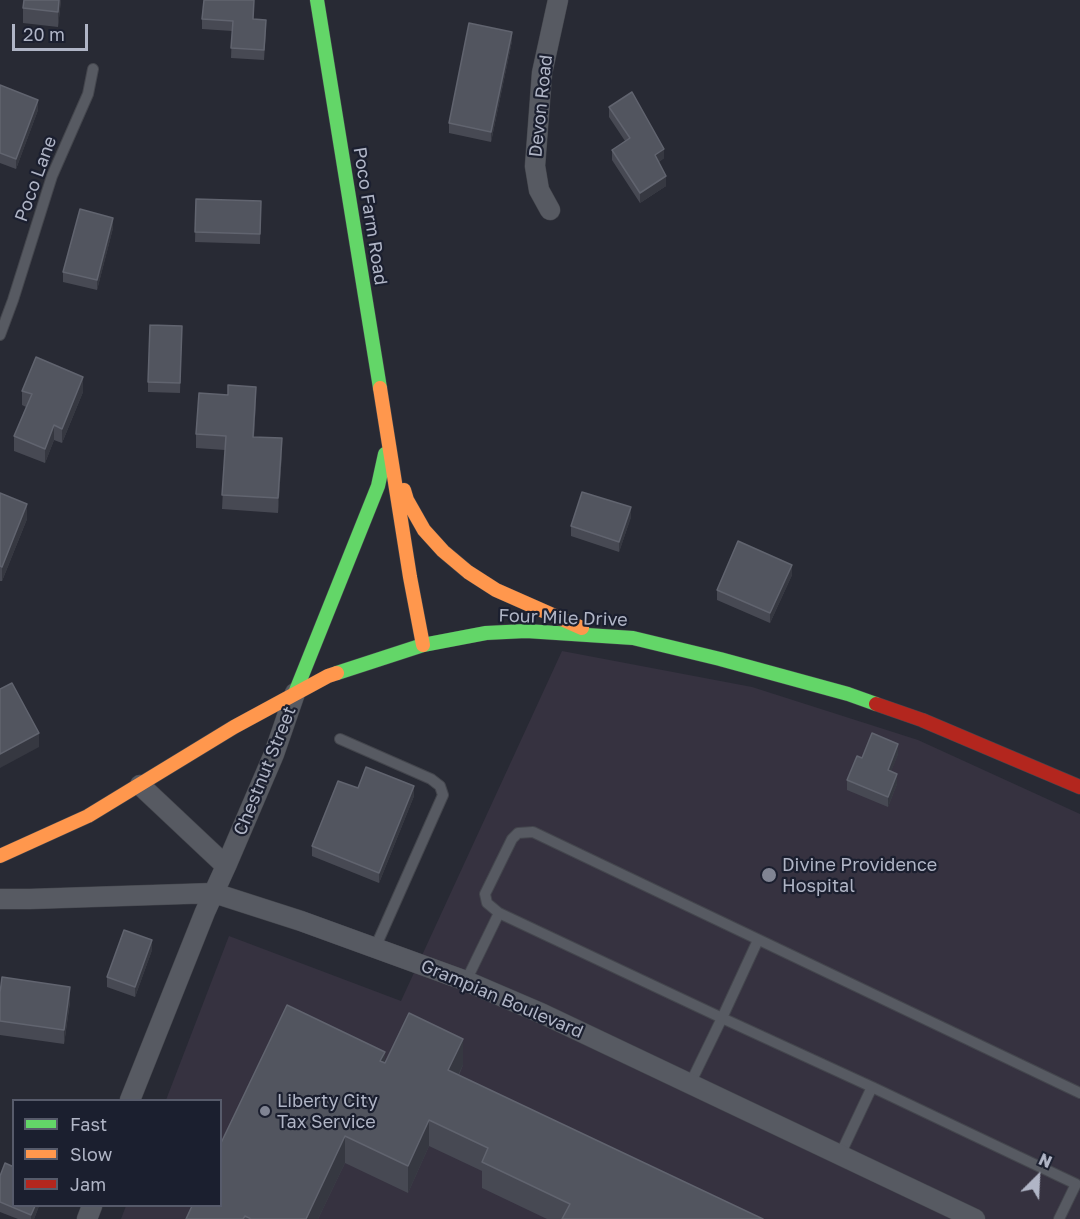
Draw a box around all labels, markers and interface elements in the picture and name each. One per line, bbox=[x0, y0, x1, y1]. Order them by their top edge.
scale bar bbox=[15, 12, 92, 50]
text: 20 m bbox=[23, 23, 65, 45]
street label: Devon Road bbox=[525, 54, 557, 158]
street label: Poco Lane bbox=[11, 133, 61, 225]
street label: Poco Farm Road bbox=[348, 145, 392, 287]
street label: Four Mile Drive bbox=[498, 605, 628, 631]
street label: Chestnut Street bbox=[229, 703, 301, 839]
place label: Divine Providence Hospital bbox=[782, 854, 937, 896]
marker: Divine Providence Hospital bbox=[760, 866, 778, 884]
street label: Grampian Boulevard bbox=[418, 955, 586, 1043]
place label: Liberty City Tax Service bbox=[277, 1090, 378, 1132]
legend bbox=[12, 1099, 222, 1207]
marker: Liberty City Tax Service bbox=[258, 1104, 272, 1118]
text: Fast bbox=[70, 1113, 107, 1135]
text: Slow bbox=[70, 1143, 112, 1165]
north arrow bbox=[1008, 1147, 1068, 1207]
text: N bbox=[1036, 1149, 1055, 1172]
text: Jam bbox=[70, 1173, 106, 1195]

